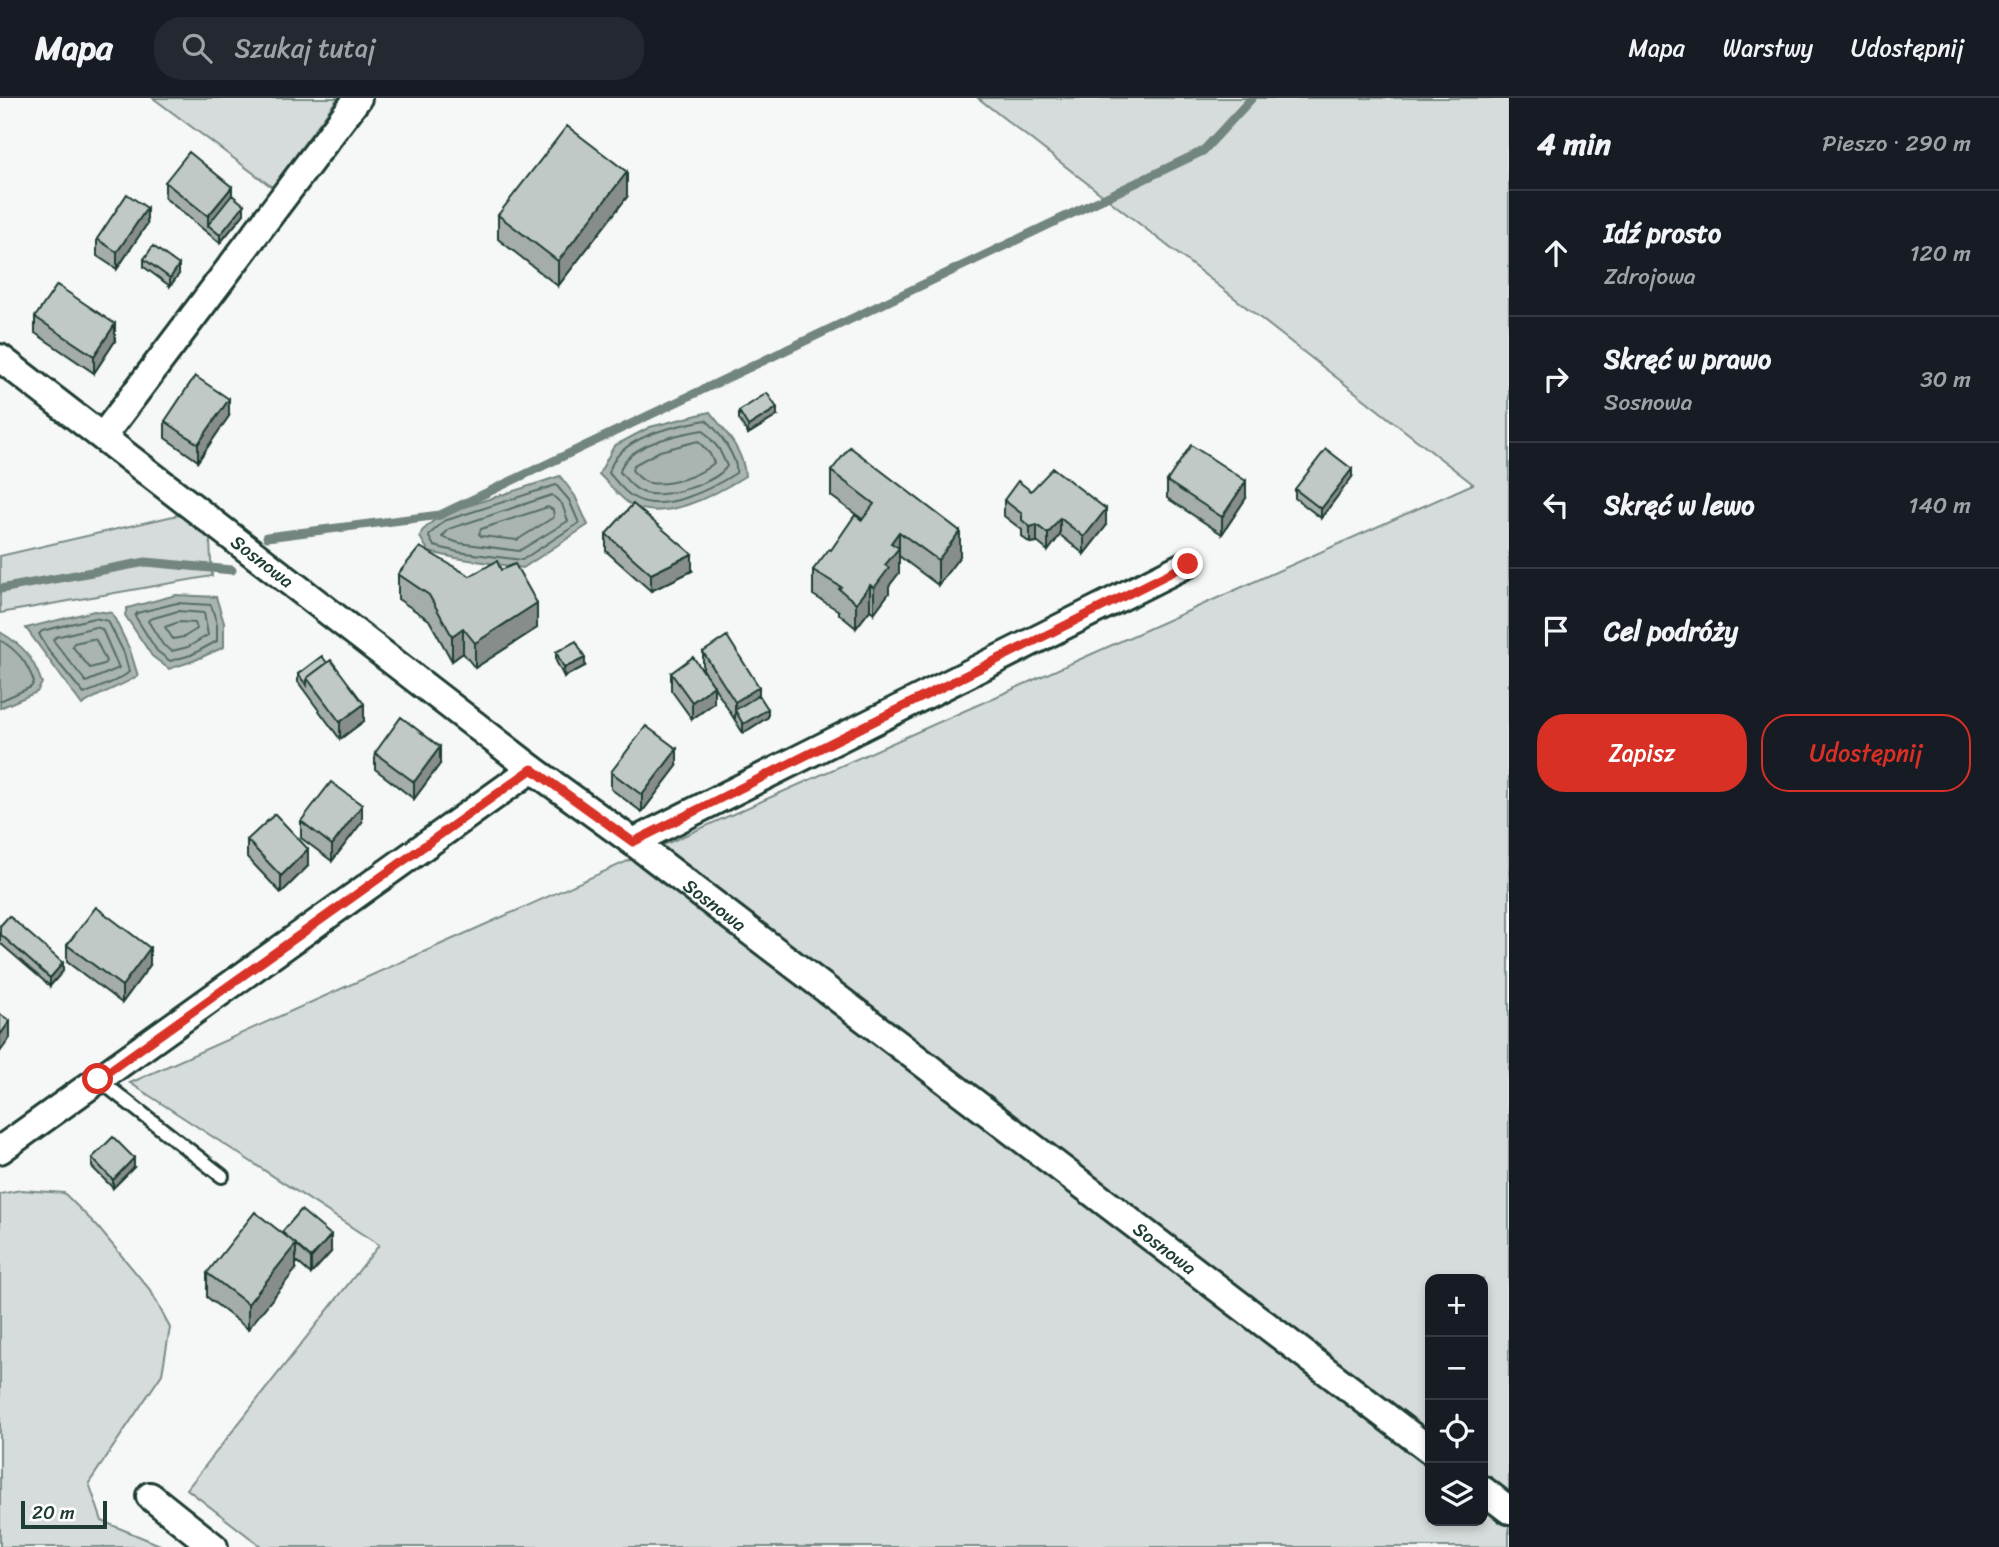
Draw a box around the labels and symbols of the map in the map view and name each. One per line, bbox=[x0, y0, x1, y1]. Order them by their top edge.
street label: Sosnowa bbox=[224, 526, 302, 597]
route end bbox=[1172, 548, 1203, 579]
street label: Sosnowa bbox=[676, 869, 754, 940]
route start bbox=[82, 1063, 113, 1094]
street label: Sosnowa bbox=[1126, 1213, 1204, 1283]
scale bar bbox=[21, 1498, 107, 1530]

